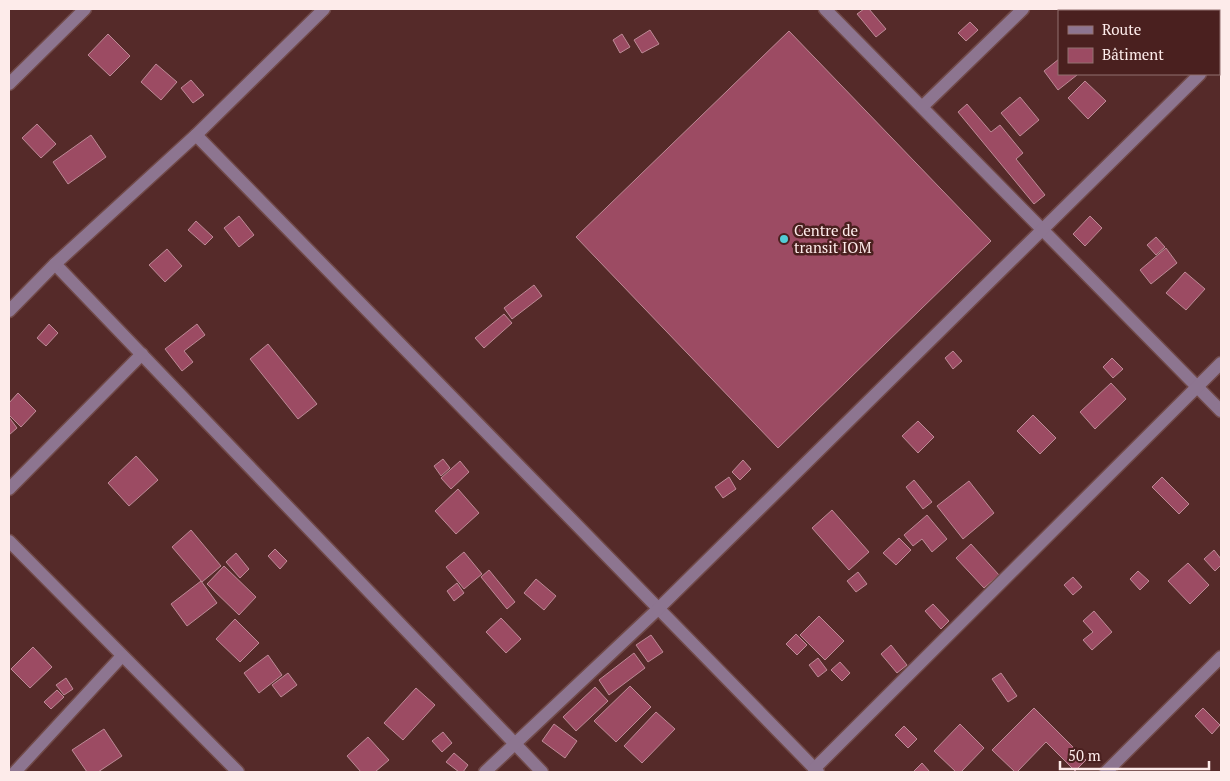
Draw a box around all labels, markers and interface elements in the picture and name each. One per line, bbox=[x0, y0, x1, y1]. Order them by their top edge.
legend bbox=[1058, 10, 1220, 75]
text: Route bbox=[1102, 19, 1141, 39]
text: Bâtiment bbox=[1102, 44, 1164, 64]
place label: Centre de transit IOM bbox=[794, 220, 871, 257]
marker: Centre de transit IOM bbox=[778, 233, 790, 245]
scale bar bbox=[1060, 738, 1209, 770]
text: 50 m bbox=[1068, 745, 1101, 765]

